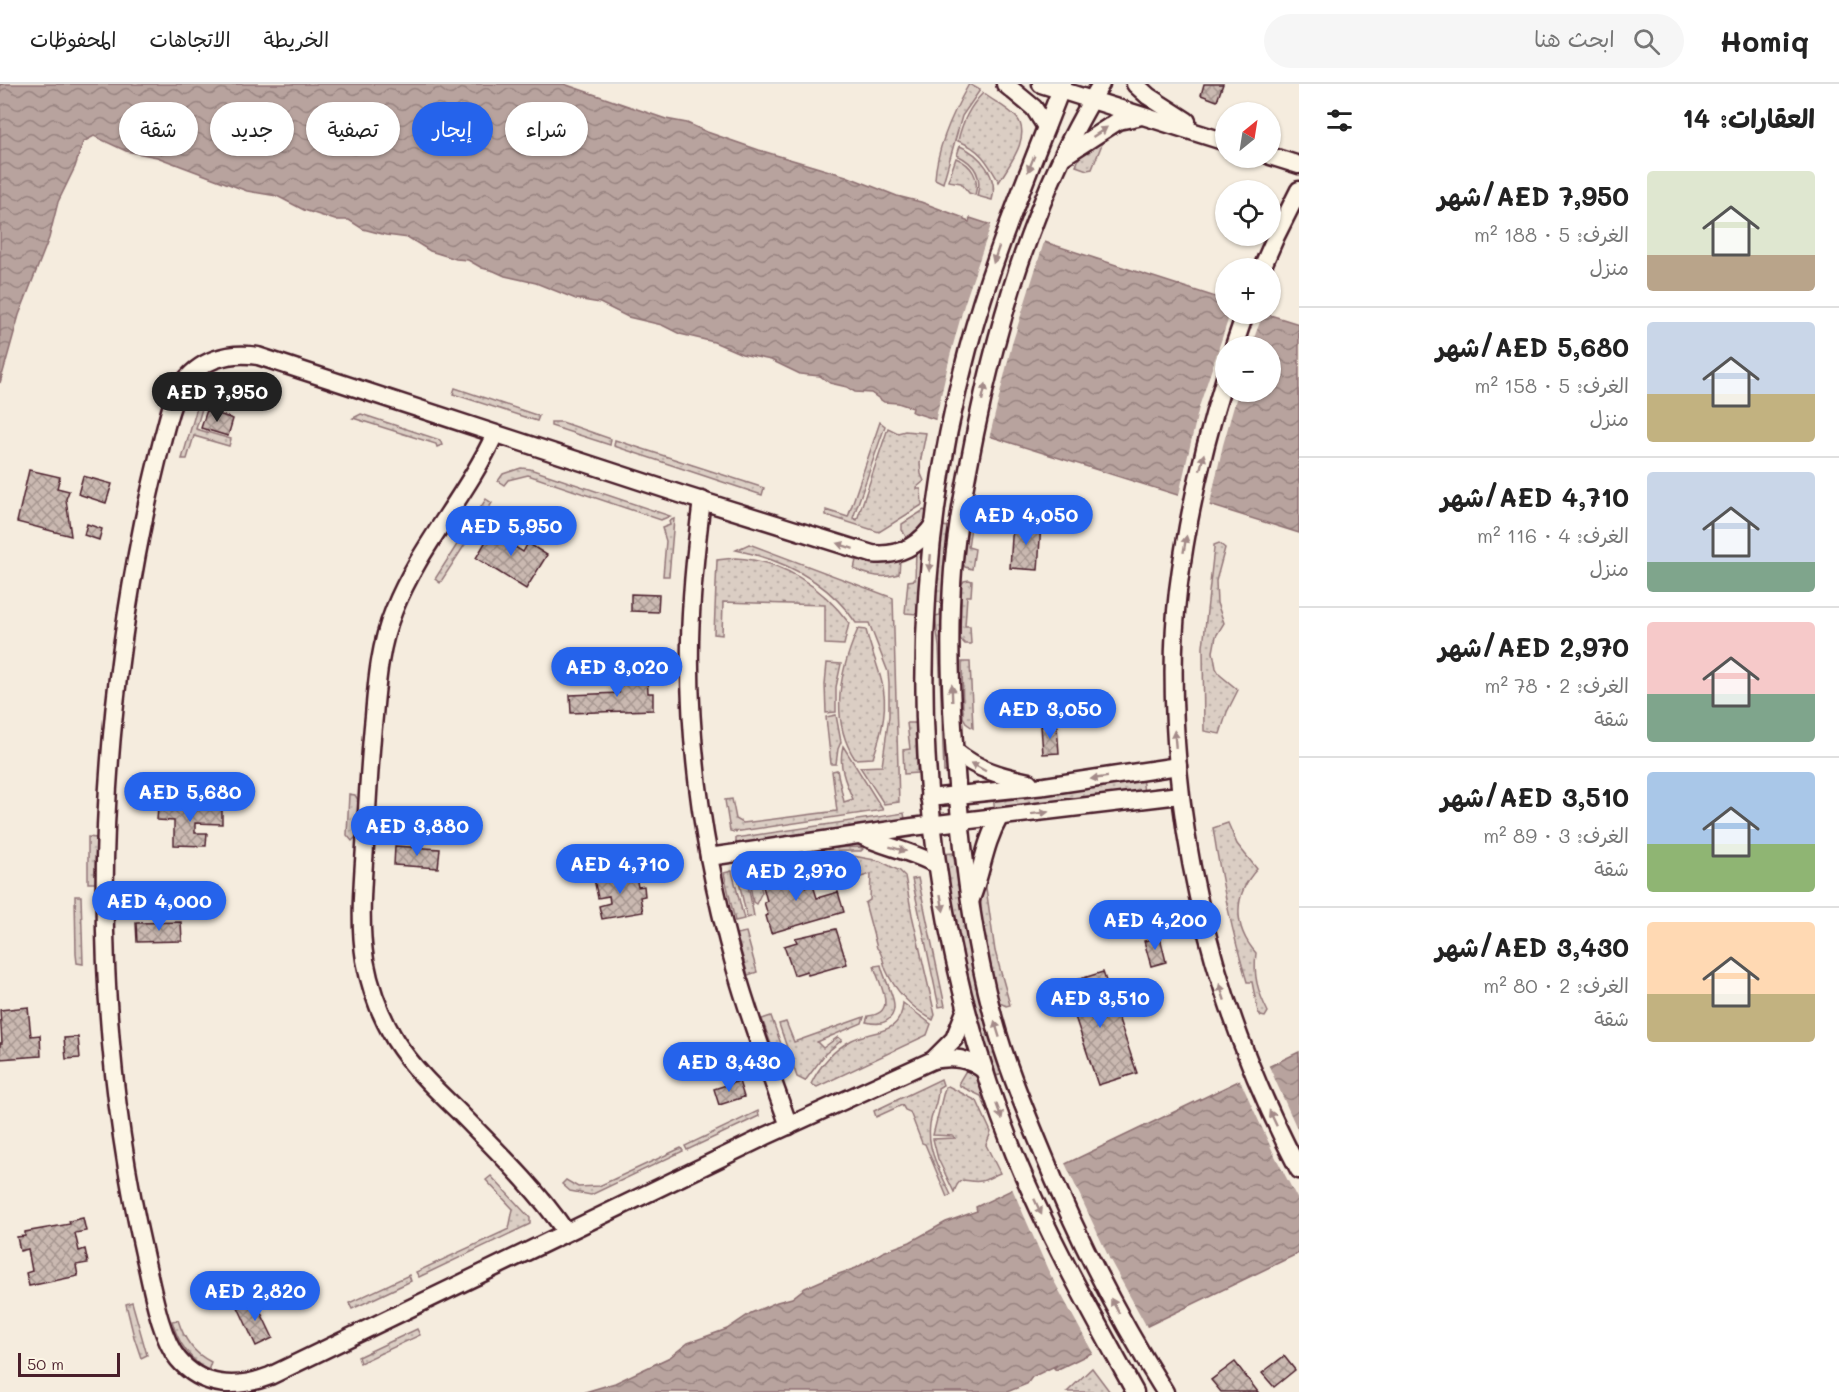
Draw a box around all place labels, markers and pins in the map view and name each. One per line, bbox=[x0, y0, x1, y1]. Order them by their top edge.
pin: AED 7,950 bbox=[148, 372, 286, 423]
pin: AED 4,050 bbox=[957, 495, 1095, 546]
pin: AED 5,950 bbox=[442, 506, 580, 557]
pin: AED 3,020 bbox=[548, 647, 686, 698]
pin: AED 3,050 bbox=[981, 689, 1119, 740]
pin: AED 5,680 bbox=[121, 772, 259, 823]
pin: AED 3,880 bbox=[348, 806, 486, 857]
pin: AED 4,710 bbox=[551, 844, 689, 895]
pin: AED 2,970 bbox=[727, 851, 865, 902]
pin: AED 4,000 bbox=[90, 881, 228, 932]
pin: AED 4,200 bbox=[1086, 900, 1224, 951]
pin: AED 3,510 bbox=[1031, 978, 1169, 1029]
pin: AED 3,430 bbox=[660, 1042, 798, 1093]
pin: AED 2,820 bbox=[186, 1271, 324, 1322]

